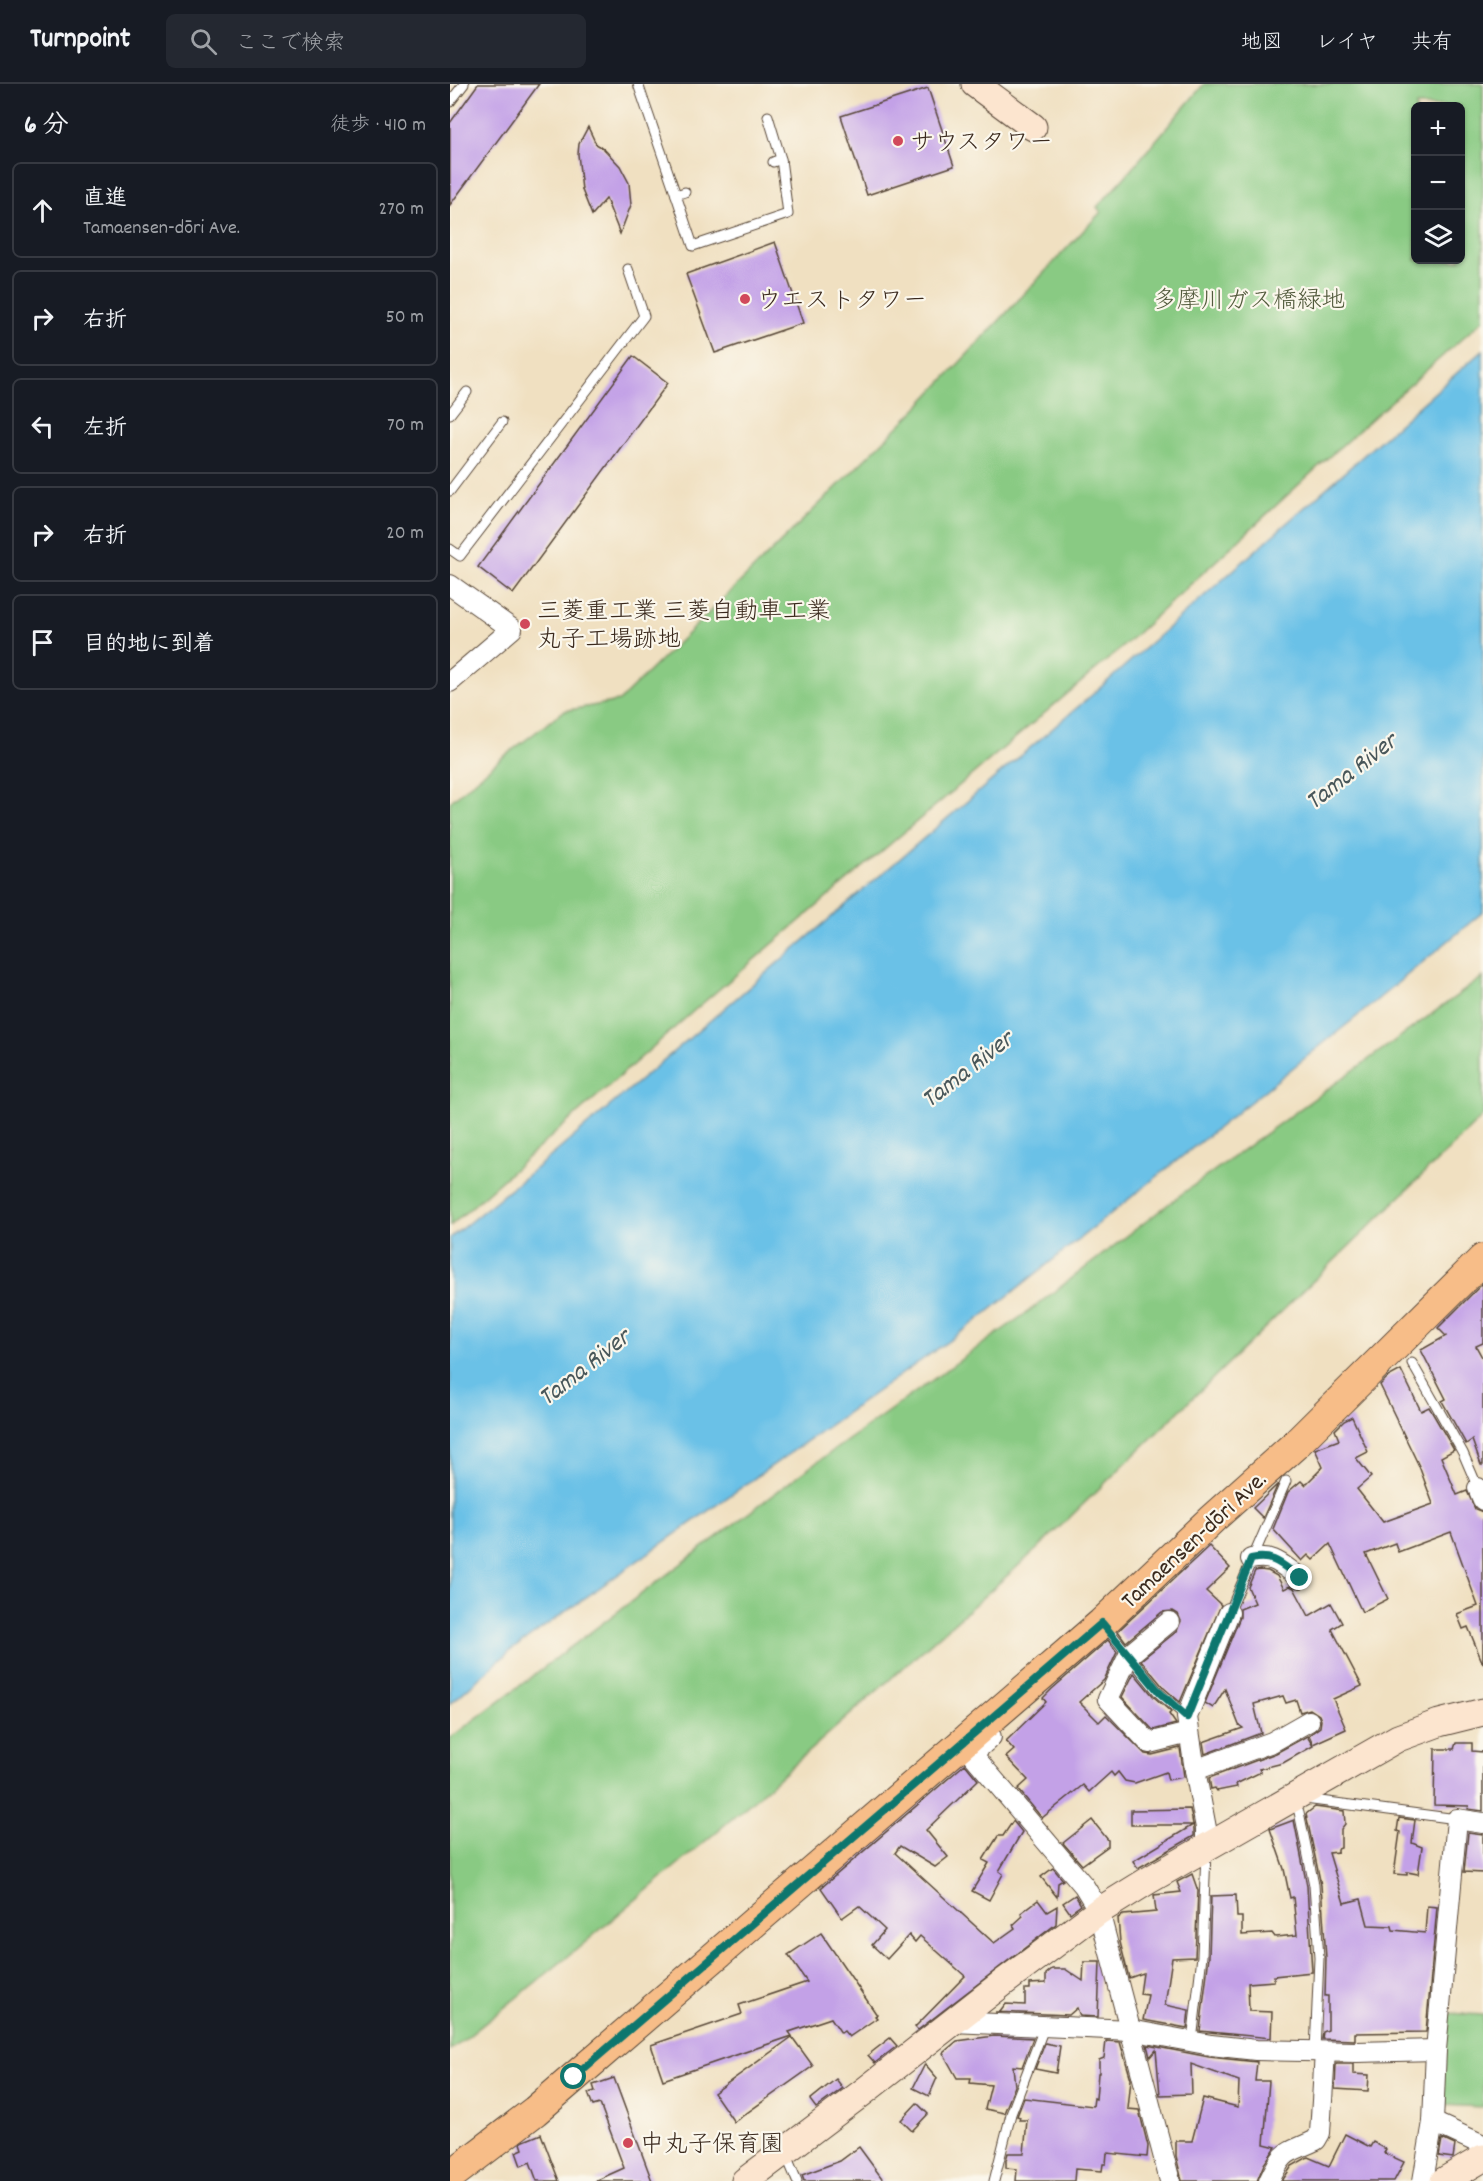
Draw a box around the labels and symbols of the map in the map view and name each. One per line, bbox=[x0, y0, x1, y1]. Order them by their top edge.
place label: サウスタワー bbox=[910, 127, 1053, 161]
marker: サウスタワー bbox=[891, 134, 905, 148]
place label: ウエストタワー bbox=[757, 285, 927, 319]
park label: 多摩川ガス橋緑地 bbox=[1153, 285, 1345, 319]
marker: ウエストタワー bbox=[738, 292, 752, 306]
place label: 三菱重工業 三菱自動車工業 丸子工場跡地 bbox=[537, 596, 831, 658]
marker: 三菱重工業 三菱自動車工業 丸子工場跡地 bbox=[518, 617, 532, 631]
water label: Tama River bbox=[1298, 723, 1409, 821]
water label: Tama River bbox=[914, 1021, 1025, 1119]
water label: Tama River bbox=[531, 1319, 642, 1417]
street label: Tamaensen-dōri Ave. bbox=[1114, 1464, 1276, 1618]
route end bbox=[1286, 1564, 1312, 1590]
route start bbox=[560, 2063, 586, 2089]
place label: 中丸子保育園 bbox=[640, 2129, 784, 2163]
marker: 中丸子保育園 bbox=[621, 2136, 635, 2150]

